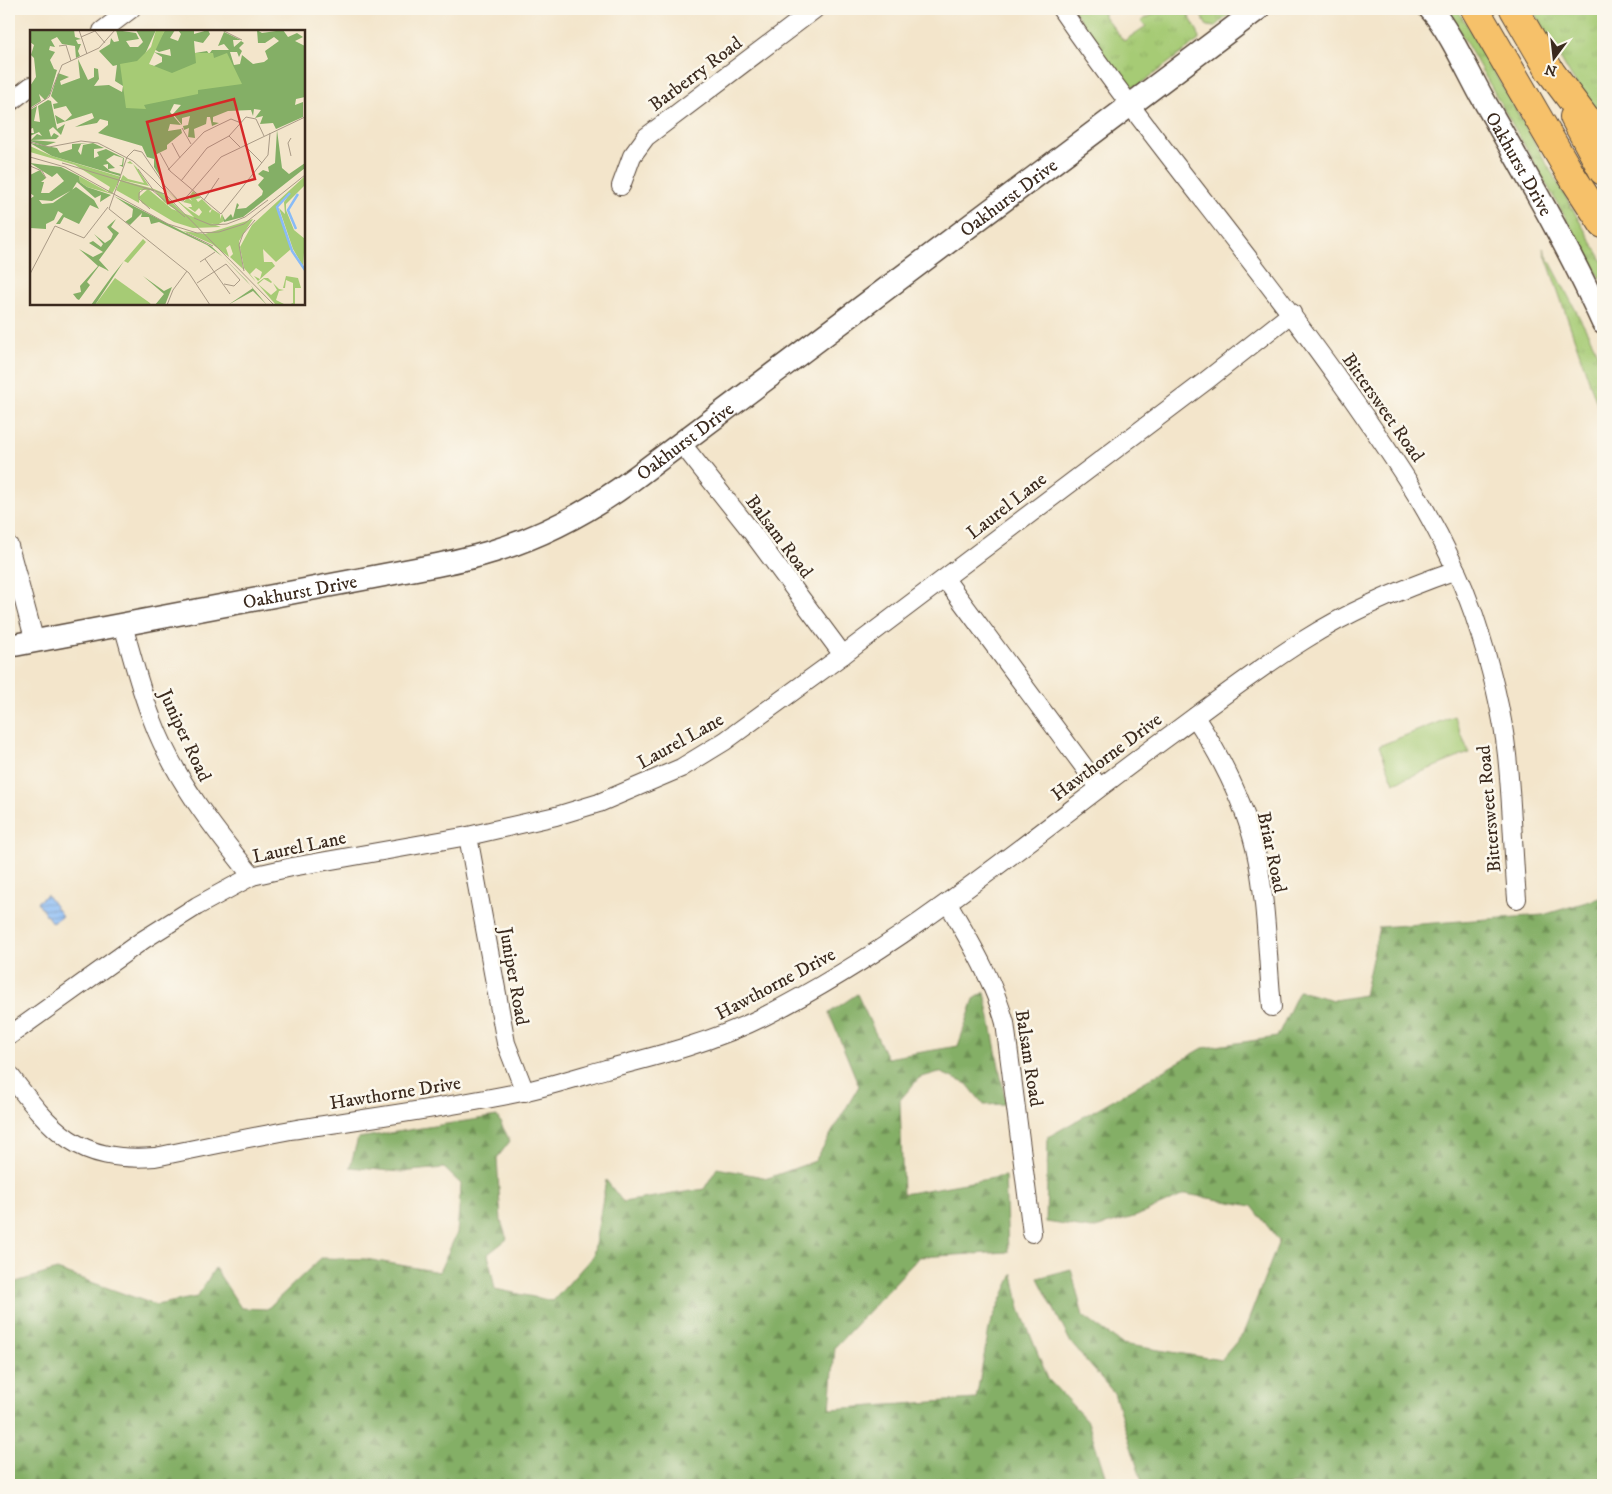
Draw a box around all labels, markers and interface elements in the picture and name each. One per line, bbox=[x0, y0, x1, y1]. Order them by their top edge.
inset map bbox=[30, 30, 305, 305]
street label: Barberry Road bbox=[645, 31, 747, 117]
north arrow bbox=[1530, 32, 1580, 82]
text: N bbox=[1543, 59, 1559, 80]
street label: Oakhurst Drive bbox=[1480, 108, 1557, 220]
street label: Oakhurst Drive bbox=[956, 154, 1062, 242]
street label: Bittersweet Road bbox=[1337, 349, 1429, 467]
street label: Oakhurst Drive bbox=[632, 398, 739, 486]
street label: Laurel Lane bbox=[962, 468, 1052, 545]
street label: Balsam Road bbox=[740, 491, 818, 583]
street label: Oakhurst Drive bbox=[241, 570, 359, 615]
street label: Juniper Road bbox=[152, 684, 216, 786]
street label: Laurel Lane bbox=[634, 708, 728, 774]
street label: Hawthorne Drive bbox=[1047, 708, 1167, 806]
street label: Bittersweet Road bbox=[1472, 744, 1507, 873]
street label: Briar Road bbox=[1252, 810, 1291, 896]
street label: Laurel Lane bbox=[250, 826, 348, 869]
street label: Juniper Road bbox=[493, 923, 534, 1028]
street label: Hawthorne Drive bbox=[712, 943, 840, 1026]
street label: Balsam Road bbox=[1010, 1008, 1048, 1109]
street label: Hawthorne Drive bbox=[328, 1072, 463, 1115]

